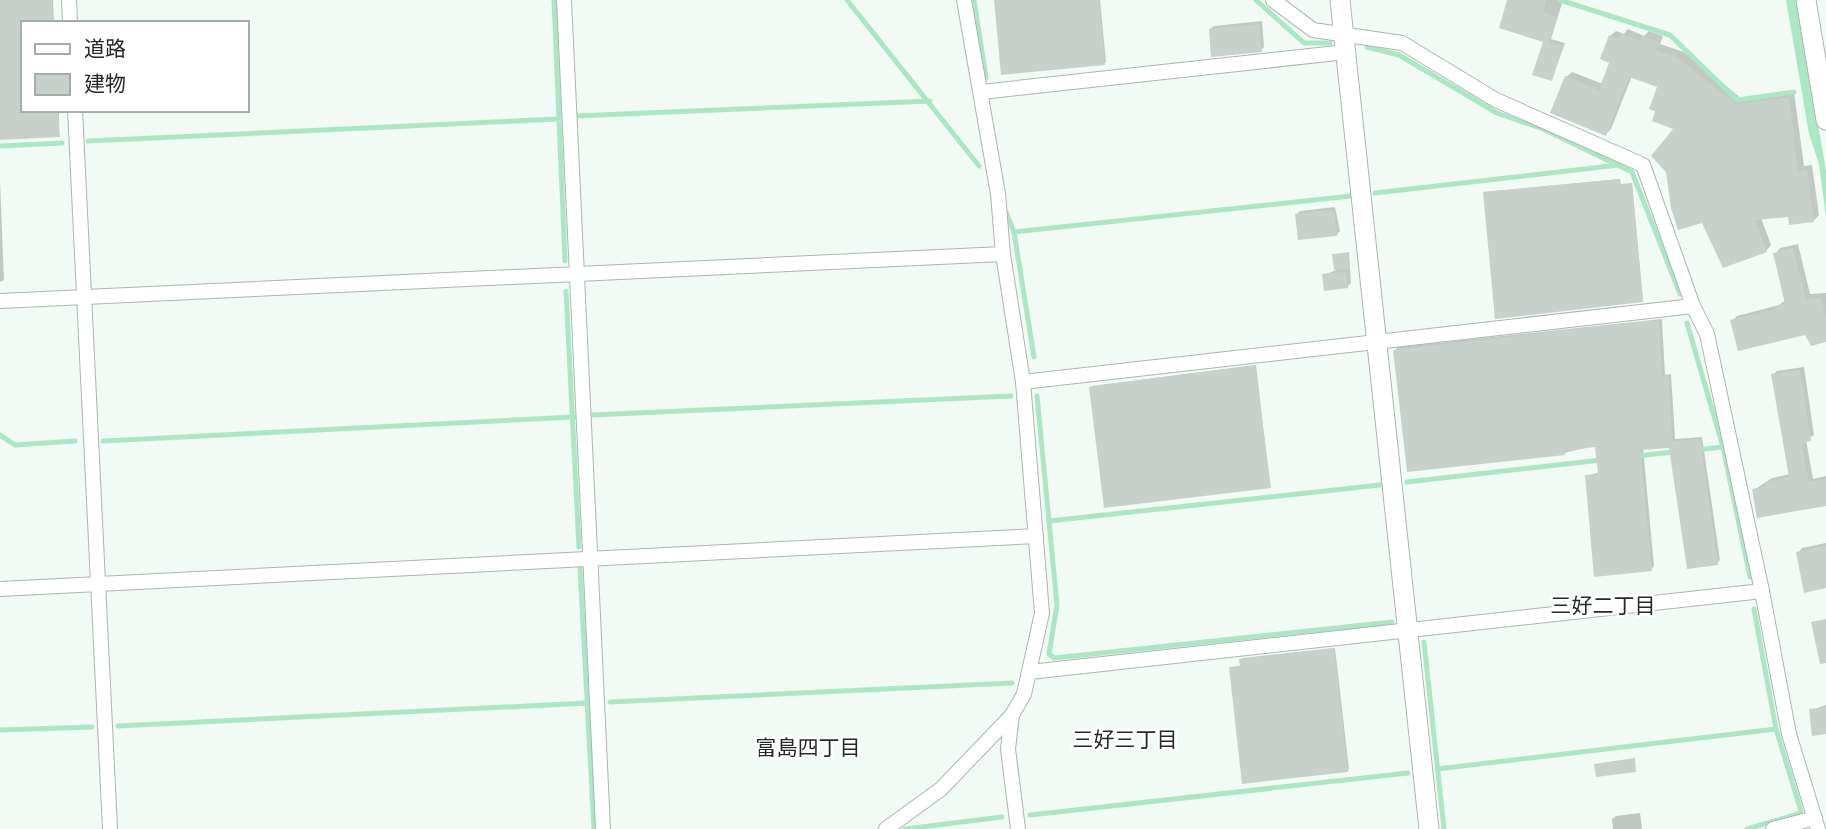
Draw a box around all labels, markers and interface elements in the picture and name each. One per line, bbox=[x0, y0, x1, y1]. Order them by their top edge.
legend bbox=[21, 21, 248, 112]
text: 道路 bbox=[84, 35, 126, 62]
text: 建物 bbox=[84, 70, 126, 97]
district label: 三好二丁目 bbox=[1551, 592, 1656, 619]
district label: 三好三丁目 bbox=[1073, 726, 1178, 753]
district label: 富島四丁目 bbox=[756, 734, 861, 761]

